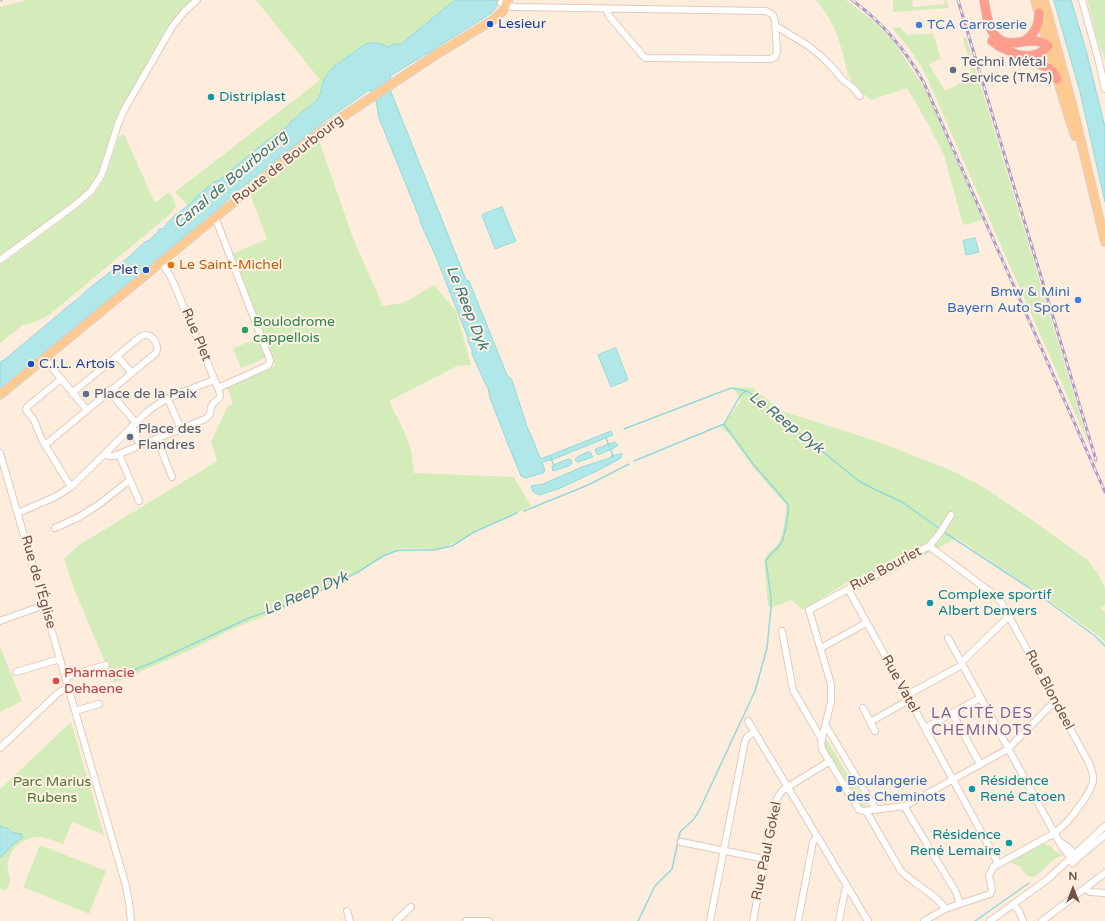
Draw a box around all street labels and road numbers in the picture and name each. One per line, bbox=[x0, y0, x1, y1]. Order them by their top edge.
street label: Route de Bourbourg bbox=[229, 111, 347, 209]
street label: Rue Plet bbox=[177, 306, 215, 364]
street label: Rue de l'Église bbox=[17, 533, 59, 631]
street label: Rue Bourlet bbox=[847, 543, 925, 595]
street label: Rue Blondeel bbox=[1021, 647, 1077, 733]
street label: Rue Vatel bbox=[877, 652, 923, 716]
street label: Rue Paul Gokel bbox=[748, 800, 786, 902]

